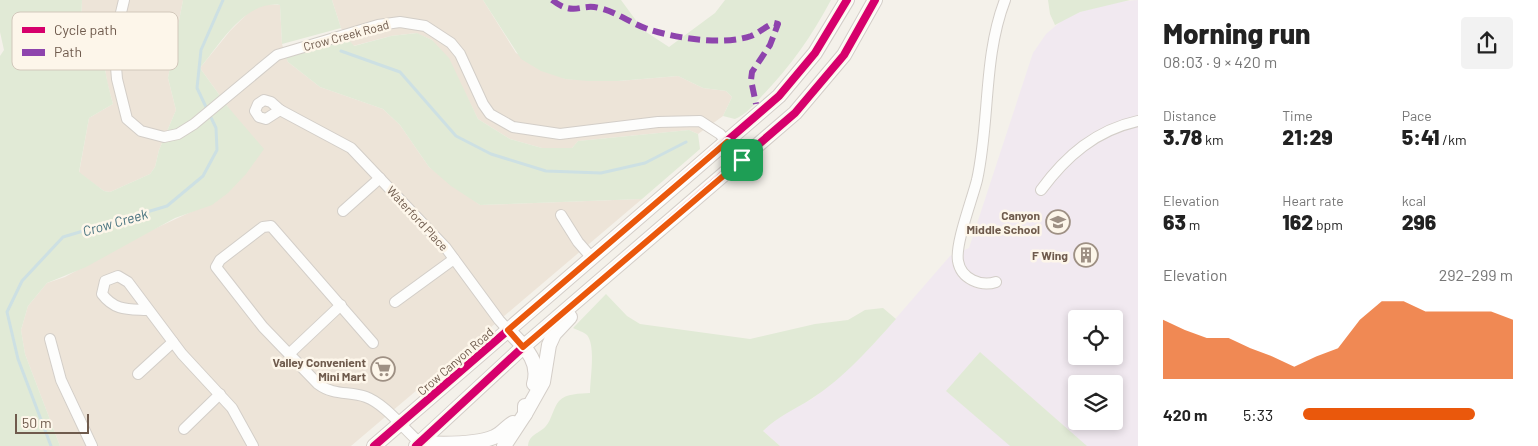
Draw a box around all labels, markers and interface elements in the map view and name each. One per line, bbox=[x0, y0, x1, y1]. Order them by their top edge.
legend bbox=[12, 12, 178, 70]
text: Morning run bbox=[1163, 16, 1311, 50]
street label: Crow Creek Road bbox=[302, 17, 390, 53]
button: share bbox=[1461, 17, 1513, 69]
text: Cycle path bbox=[54, 21, 117, 38]
text: Path bbox=[54, 43, 82, 60]
text: 08:03 · 9 × 420 m bbox=[1163, 52, 1277, 71]
text: Distance bbox=[1163, 107, 1216, 124]
text: Time bbox=[1282, 107, 1313, 124]
text: Pace bbox=[1402, 107, 1432, 124]
text: 3.78 bbox=[1163, 124, 1202, 149]
text: 21:29 bbox=[1282, 124, 1333, 149]
text: 5:41 bbox=[1402, 124, 1440, 149]
text: km bbox=[1202, 131, 1224, 148]
text: /km bbox=[1440, 131, 1467, 148]
pin bbox=[721, 139, 763, 181]
icon: arrive bbox=[728, 146, 756, 174]
street label: Waterford Place bbox=[384, 183, 452, 253]
text: Elevation bbox=[1163, 192, 1219, 209]
text: Heart rate bbox=[1282, 192, 1344, 209]
text: kcal bbox=[1402, 192, 1426, 209]
water label: Crow Creek bbox=[80, 205, 150, 239]
place label: Canyon Middle School bbox=[966, 208, 1040, 236]
school or university icon: Canyon Middle School bbox=[1045, 209, 1071, 235]
text: 63 bbox=[1163, 209, 1186, 234]
text: 162 bbox=[1282, 209, 1313, 234]
text: 296 bbox=[1402, 209, 1436, 234]
text: m bbox=[1186, 216, 1200, 233]
text: bpm bbox=[1313, 216, 1343, 233]
building icon: F Wing bbox=[1073, 242, 1099, 268]
place label: F Wing bbox=[1032, 248, 1068, 262]
text: Elevation bbox=[1163, 265, 1227, 284]
text: 292–299 m bbox=[1439, 265, 1513, 284]
map controls bbox=[1068, 310, 1123, 430]
button: locate bbox=[1068, 310, 1123, 365]
street label: Crow Canyon Road bbox=[414, 324, 496, 398]
place label: Valley Convenient Mini Mart bbox=[272, 355, 366, 383]
supermarket icon: Valley Convenient Mini Mart bbox=[370, 356, 396, 382]
button: layers bbox=[1068, 375, 1123, 430]
text: 420 m bbox=[1163, 405, 1207, 424]
text: 5:33 bbox=[1243, 405, 1273, 424]
scale bar bbox=[15, 411, 89, 434]
text: 50 m bbox=[22, 414, 51, 431]

